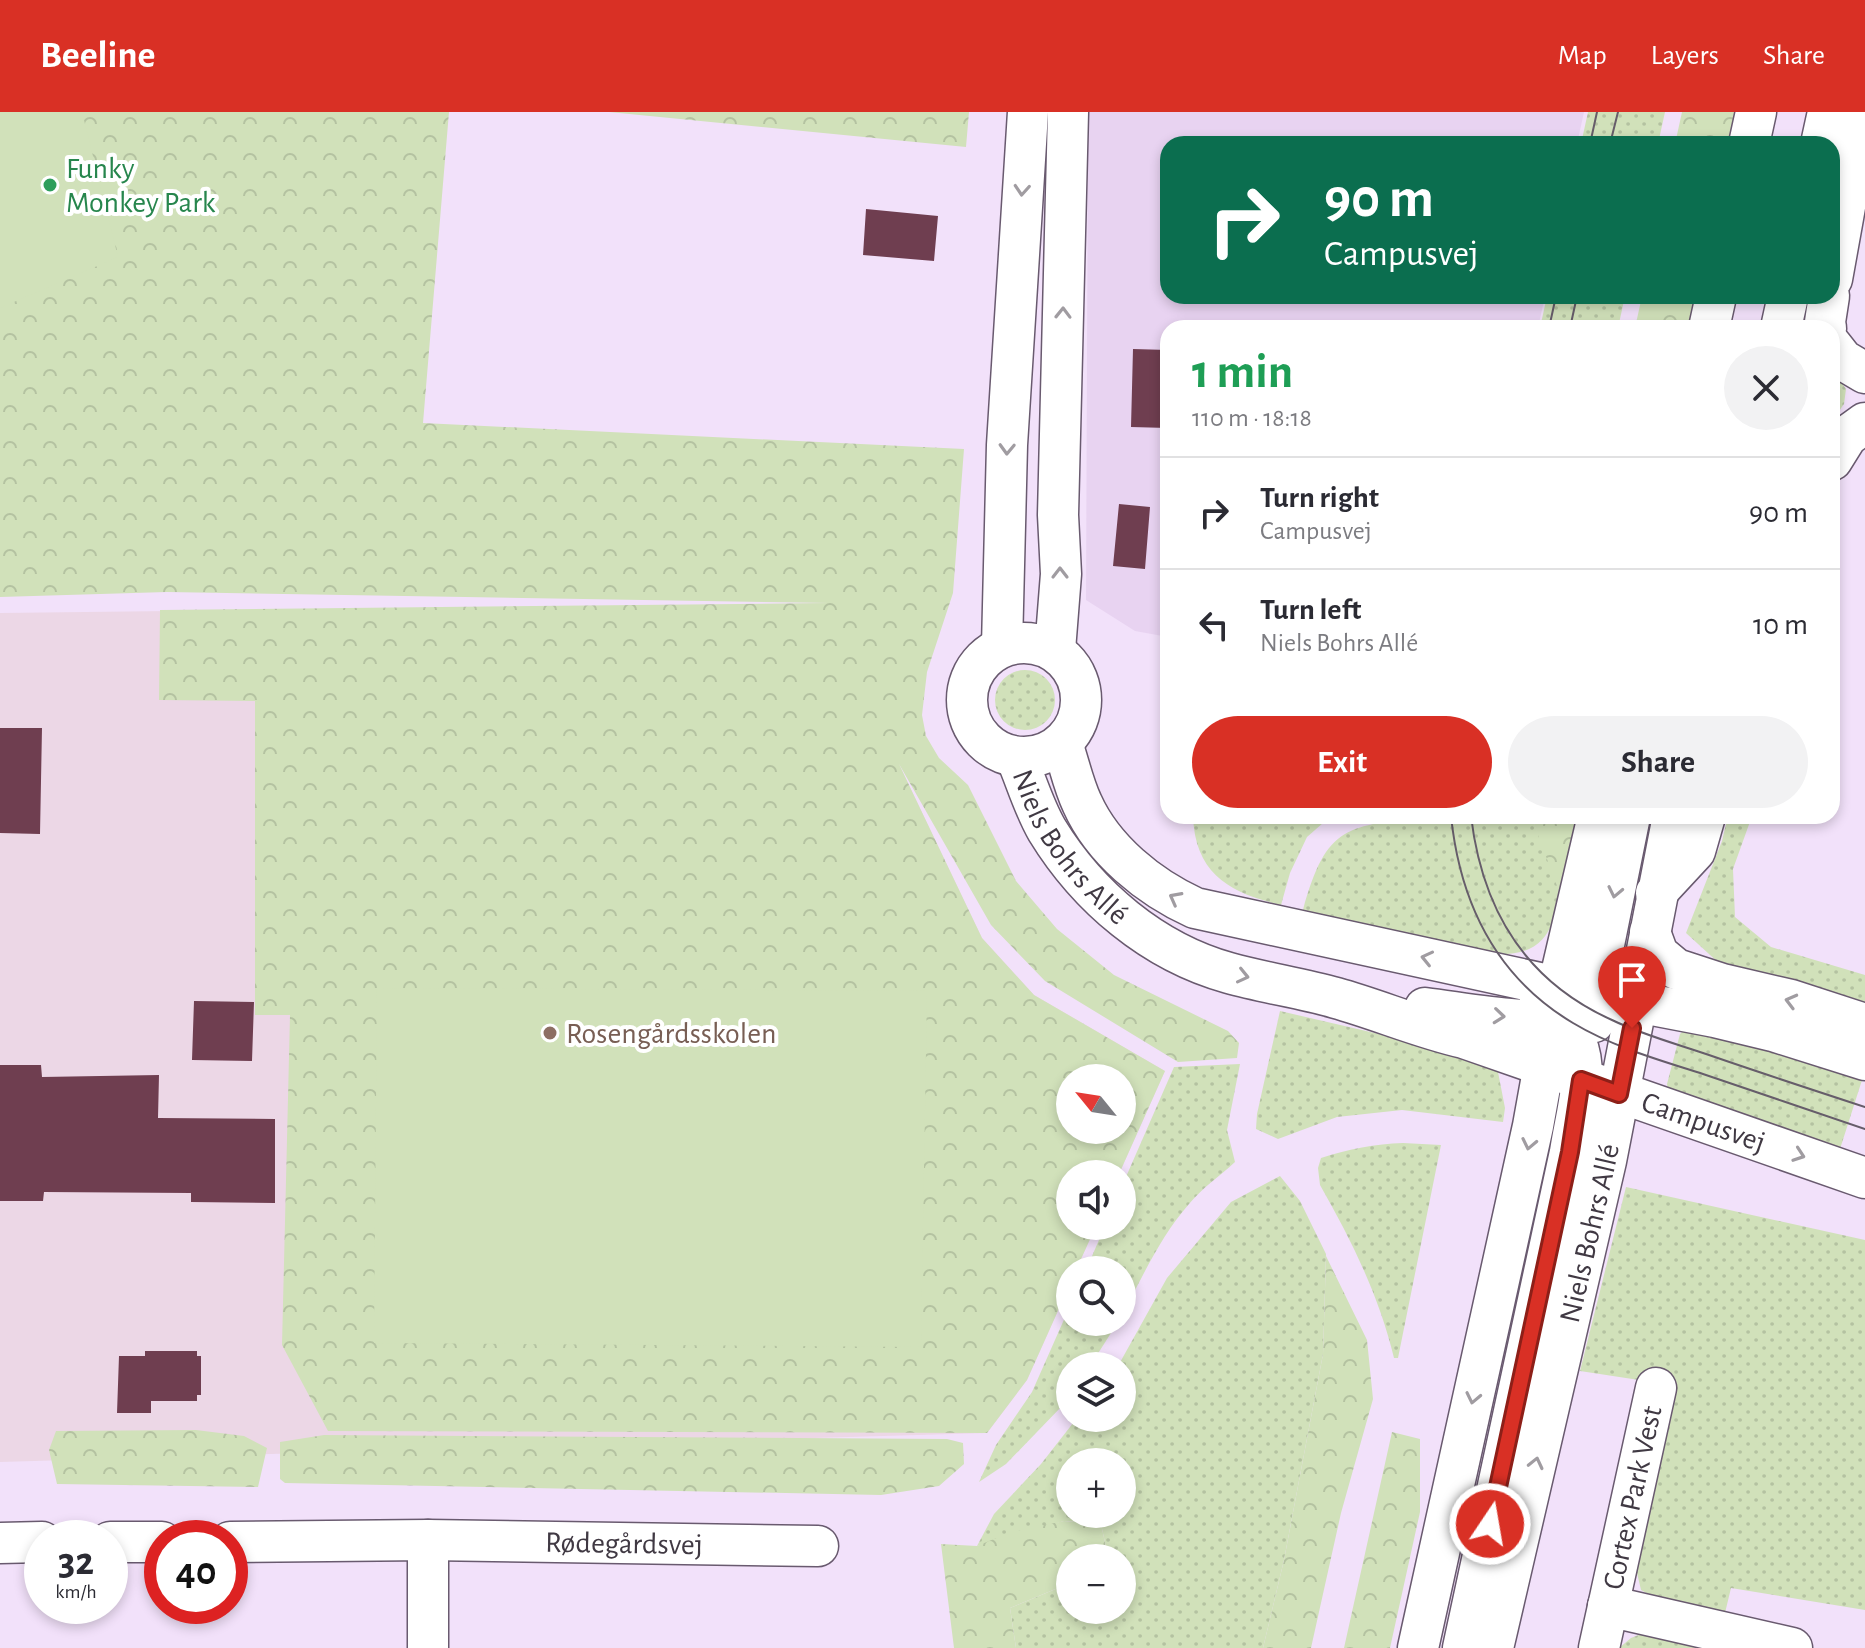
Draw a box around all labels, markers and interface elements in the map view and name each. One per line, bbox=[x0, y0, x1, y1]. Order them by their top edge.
text: Beeline bbox=[40, 37, 155, 75]
text: Map bbox=[1558, 42, 1607, 70]
text: Layers bbox=[1651, 42, 1719, 70]
text: Share bbox=[1763, 42, 1825, 70]
place label: Funky Monkey Park bbox=[66, 154, 216, 218]
icon: right bbox=[1192, 168, 1296, 272]
text: 90 m bbox=[1324, 171, 1434, 227]
marker: Funky Monkey Park bbox=[41, 176, 59, 194]
one-way arrow bbox=[1014, 184, 1031, 197]
text: Campusvej bbox=[1324, 236, 1479, 272]
one-way arrow bbox=[1054, 306, 1072, 319]
button: close bbox=[1724, 346, 1808, 430]
text: 1 min bbox=[1192, 349, 1293, 397]
text: 110 m · 18:18 bbox=[1192, 405, 1312, 431]
one-way arrow bbox=[998, 443, 1015, 456]
text: Turn right bbox=[1260, 483, 1379, 513]
icon: right bbox=[1192, 491, 1236, 535]
text: 90 m bbox=[1749, 498, 1808, 528]
text: Campusvej bbox=[1260, 518, 1372, 544]
one-way arrow bbox=[1051, 566, 1069, 579]
text: Turn left bbox=[1260, 595, 1361, 625]
icon: left bbox=[1192, 603, 1236, 647]
text: 10 m bbox=[1753, 610, 1808, 640]
text: Niels Bohrs Allé bbox=[1260, 630, 1418, 656]
button: Exit bbox=[1192, 716, 1492, 808]
button: Share bbox=[1508, 716, 1808, 808]
street label: Niels Bohrs Allé bbox=[1007, 766, 1133, 931]
one-way arrow bbox=[1607, 885, 1624, 899]
one-way arrow bbox=[1169, 892, 1183, 907]
pin bbox=[1598, 946, 1666, 1028]
one-way arrow bbox=[1421, 951, 1434, 968]
icon: arrive bbox=[1610, 958, 1654, 1002]
one-way arrow bbox=[1235, 967, 1249, 984]
one-way arrow bbox=[1784, 993, 1798, 1010]
one-way arrow bbox=[1493, 1008, 1506, 1025]
place label: Rosengårdsskolen bbox=[566, 1019, 777, 1049]
marker: Rosengårdsskolen bbox=[541, 1024, 559, 1042]
north arrow bbox=[1056, 1064, 1136, 1144]
map controls bbox=[1056, 1064, 1136, 1624]
street label: Campusvej bbox=[1637, 1087, 1769, 1158]
one-way arrow bbox=[1521, 1136, 1538, 1150]
street label: Niels Bohrs Allé bbox=[1555, 1141, 1625, 1326]
one-way arrow bbox=[1791, 1146, 1805, 1162]
button: sound bbox=[1056, 1160, 1136, 1240]
button: search bbox=[1056, 1256, 1136, 1336]
button: layers bbox=[1056, 1352, 1136, 1432]
one-way arrow bbox=[1465, 1390, 1482, 1404]
street label: Cortex Park Vest bbox=[1598, 1403, 1668, 1592]
button: + bbox=[1056, 1448, 1136, 1528]
one-way arrow bbox=[1526, 1457, 1543, 1470]
position arrow bbox=[1448, 1482, 1532, 1566]
speed limit sign: 40 bbox=[144, 1520, 248, 1624]
street label: Rødegårdsvej bbox=[545, 1528, 703, 1560]
text: 32 bbox=[58, 1542, 94, 1582]
button: − bbox=[1056, 1544, 1136, 1624]
text: km/h bbox=[55, 1582, 97, 1602]

